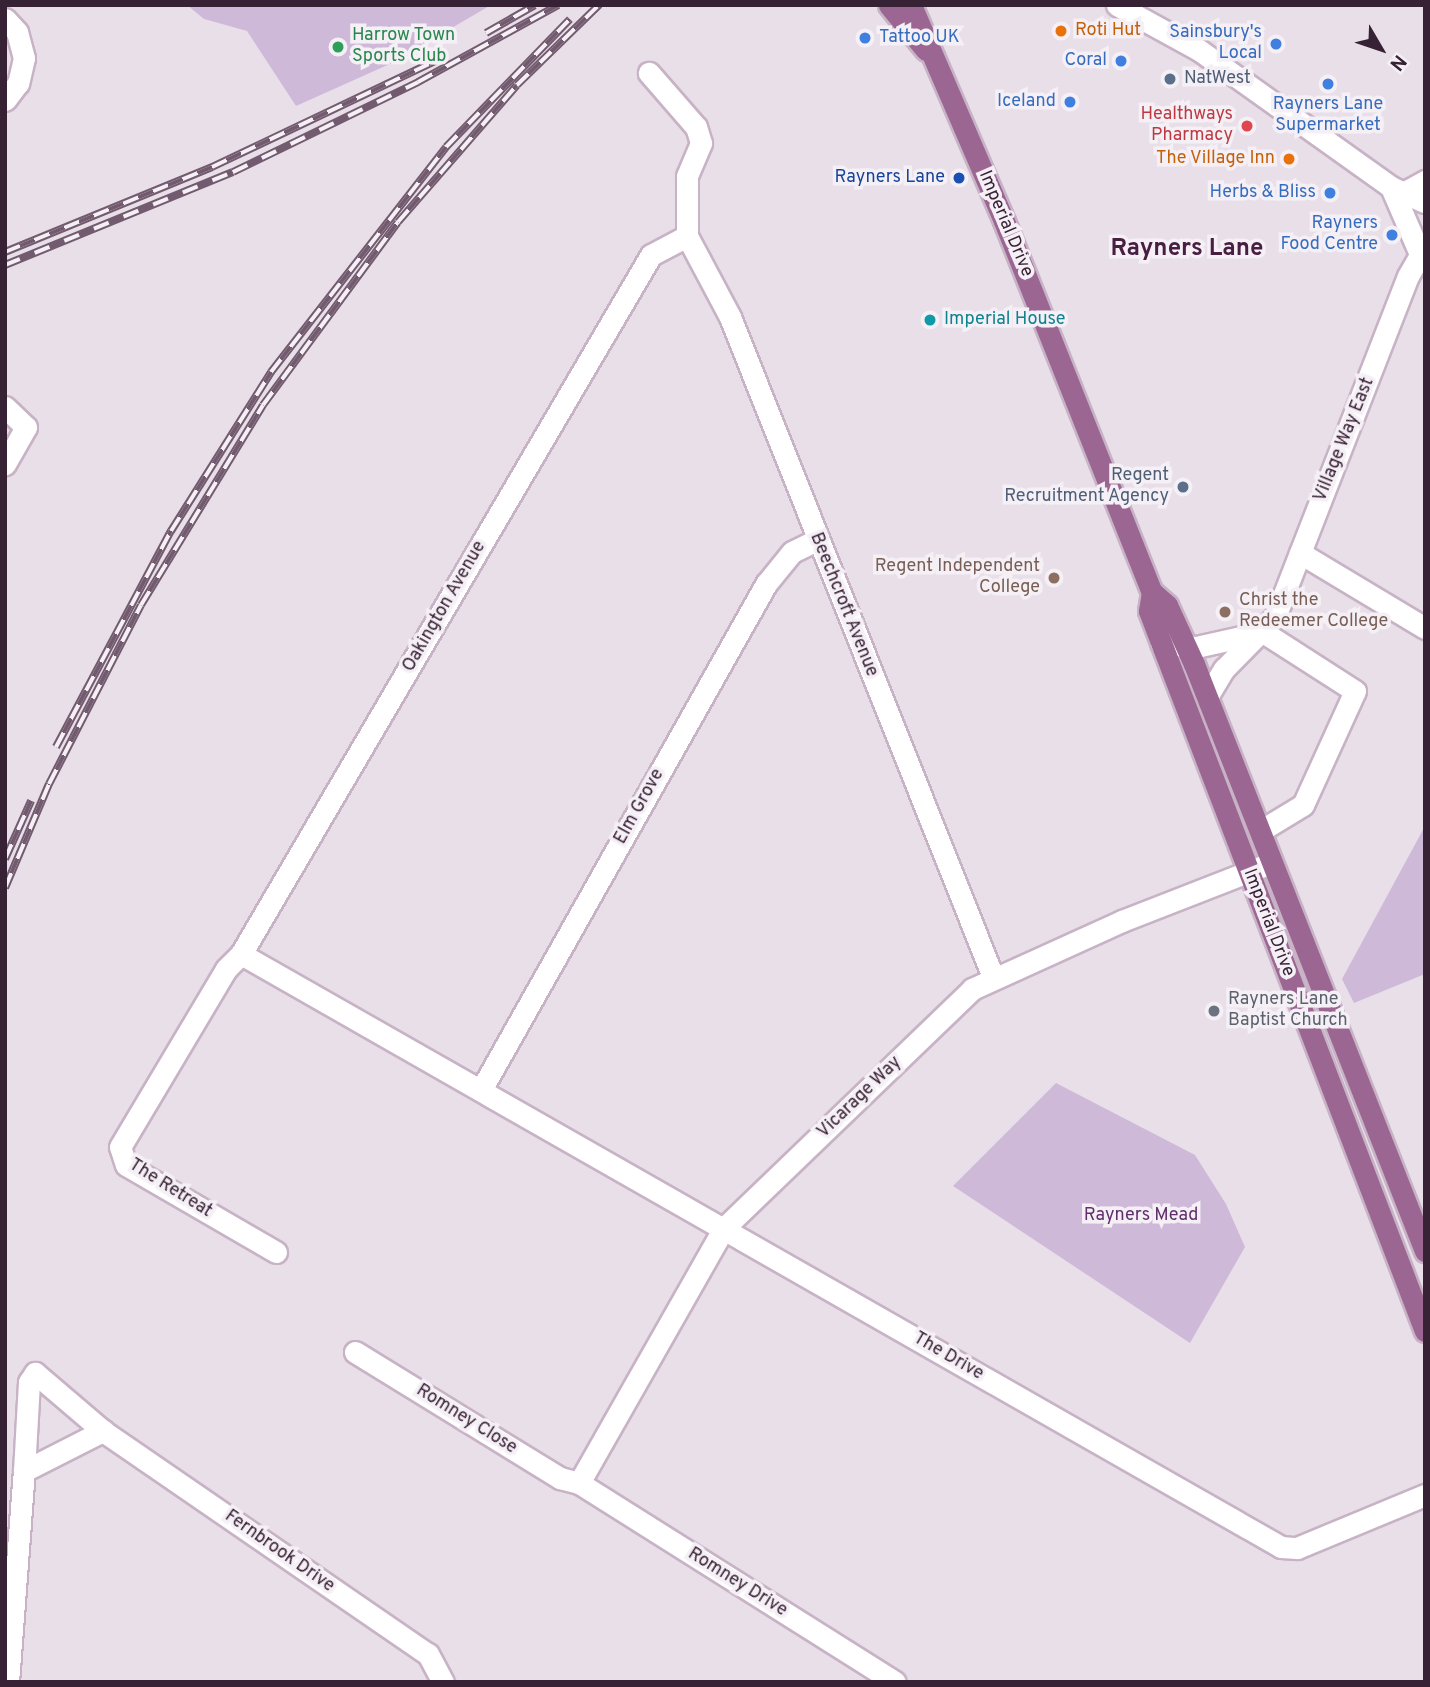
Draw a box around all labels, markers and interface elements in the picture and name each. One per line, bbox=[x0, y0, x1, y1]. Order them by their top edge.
north arrow bbox=[1346, 14, 1416, 84]
place label: Roti Hut bbox=[1075, 20, 1141, 42]
marker: Roti Hut bbox=[1053, 23, 1069, 39]
place label: Sainsbury's Local bbox=[1169, 23, 1262, 66]
place label: Harrow Town Sports Club bbox=[352, 26, 456, 68]
place label: Tattoo UK bbox=[879, 27, 960, 49]
marker: Tattoo UK bbox=[857, 30, 873, 46]
marker: Sainsbury's Local bbox=[1268, 36, 1284, 52]
marker: Harrow Town Sports Club bbox=[330, 39, 346, 55]
text: N bbox=[1384, 49, 1411, 75]
place label: Coral bbox=[1064, 50, 1107, 72]
marker: Coral bbox=[1113, 53, 1129, 69]
place label: NatWest bbox=[1184, 68, 1251, 90]
marker: NatWest bbox=[1162, 71, 1178, 87]
marker: Rayners Lane Supermarket bbox=[1320, 76, 1336, 92]
place label: Iceland bbox=[997, 91, 1056, 113]
marker: Iceland bbox=[1062, 94, 1078, 110]
place label: Rayners Lane Supermarket bbox=[1273, 95, 1383, 138]
place label: Healthways Pharmacy bbox=[1140, 105, 1233, 148]
marker: Healthways Pharmacy bbox=[1239, 118, 1255, 134]
place label: The Village Inn bbox=[1155, 148, 1275, 170]
marker: The Village Inn bbox=[1281, 151, 1297, 167]
place label: Rayners Lane bbox=[834, 167, 945, 189]
street label: Imperial Drive bbox=[973, 168, 1037, 280]
marker: Rayners Lane bbox=[951, 170, 967, 186]
place label: Herbs & Bliss bbox=[1210, 182, 1316, 204]
marker: Herbs & Bliss bbox=[1322, 185, 1338, 201]
place label: Rayners Food Centre bbox=[1281, 214, 1378, 256]
marker: Rayners Food Centre bbox=[1384, 227, 1400, 243]
district label: Rayners Lane bbox=[1111, 236, 1263, 264]
place label: Imperial House bbox=[944, 309, 1066, 331]
marker: Imperial House bbox=[922, 312, 938, 328]
street label: Village Way East bbox=[1310, 375, 1380, 505]
place label: Regent Recruitment Agency bbox=[1004, 466, 1169, 508]
marker: Regent Recruitment Agency bbox=[1175, 479, 1191, 495]
street label: Beechcroft Avenue bbox=[804, 529, 882, 681]
street label: Oakington Avenue bbox=[399, 537, 491, 677]
place label: Regent Independent College bbox=[875, 557, 1040, 600]
marker: Regent Independent College bbox=[1046, 570, 1062, 586]
place label: Christ the Redeemer College bbox=[1239, 591, 1388, 634]
marker: Christ the Redeemer College bbox=[1217, 604, 1233, 620]
street label: Elm Grove bbox=[611, 766, 669, 848]
street label: Imperial Drive bbox=[1238, 866, 1298, 980]
place label: Rayners Lane Baptist Church bbox=[1228, 990, 1348, 1032]
marker: Rayners Lane Baptist Church bbox=[1206, 1003, 1222, 1019]
street label: Vicarage Way bbox=[813, 1052, 907, 1144]
street label: The Retreat bbox=[124, 1155, 216, 1223]
park label: Rayners Mead bbox=[1084, 1205, 1198, 1227]
street label: The Drive bbox=[909, 1328, 987, 1386]
street label: Romney Close bbox=[412, 1380, 520, 1460]
street label: Fernbrook Drive bbox=[220, 1506, 338, 1598]
street label: Romney Drive bbox=[683, 1544, 791, 1622]

